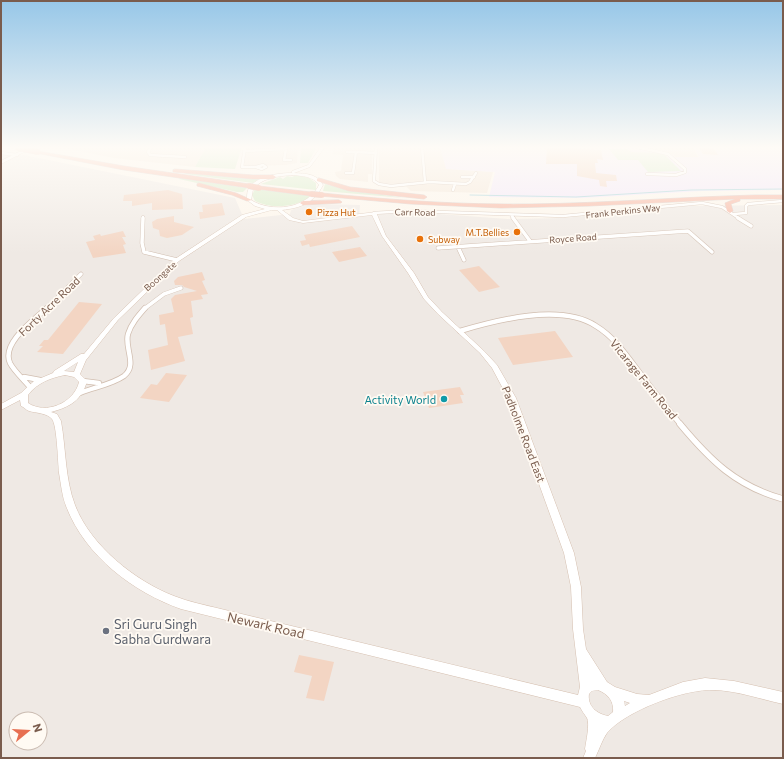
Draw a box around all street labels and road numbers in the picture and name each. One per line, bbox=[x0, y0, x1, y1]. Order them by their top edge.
street label: Frank Perkins Way bbox=[585, 202, 661, 220]
street label: Carr Road bbox=[395, 206, 435, 218]
street label: Royce Road bbox=[549, 231, 597, 245]
street label: Boongate bbox=[142, 258, 179, 293]
street label: Forty Acre Road bbox=[16, 274, 82, 338]
street label: Vicarage Farm Road bbox=[608, 336, 680, 422]
street label: Padholme Road East bbox=[500, 384, 548, 484]
street label: Newark Road bbox=[226, 608, 306, 642]

